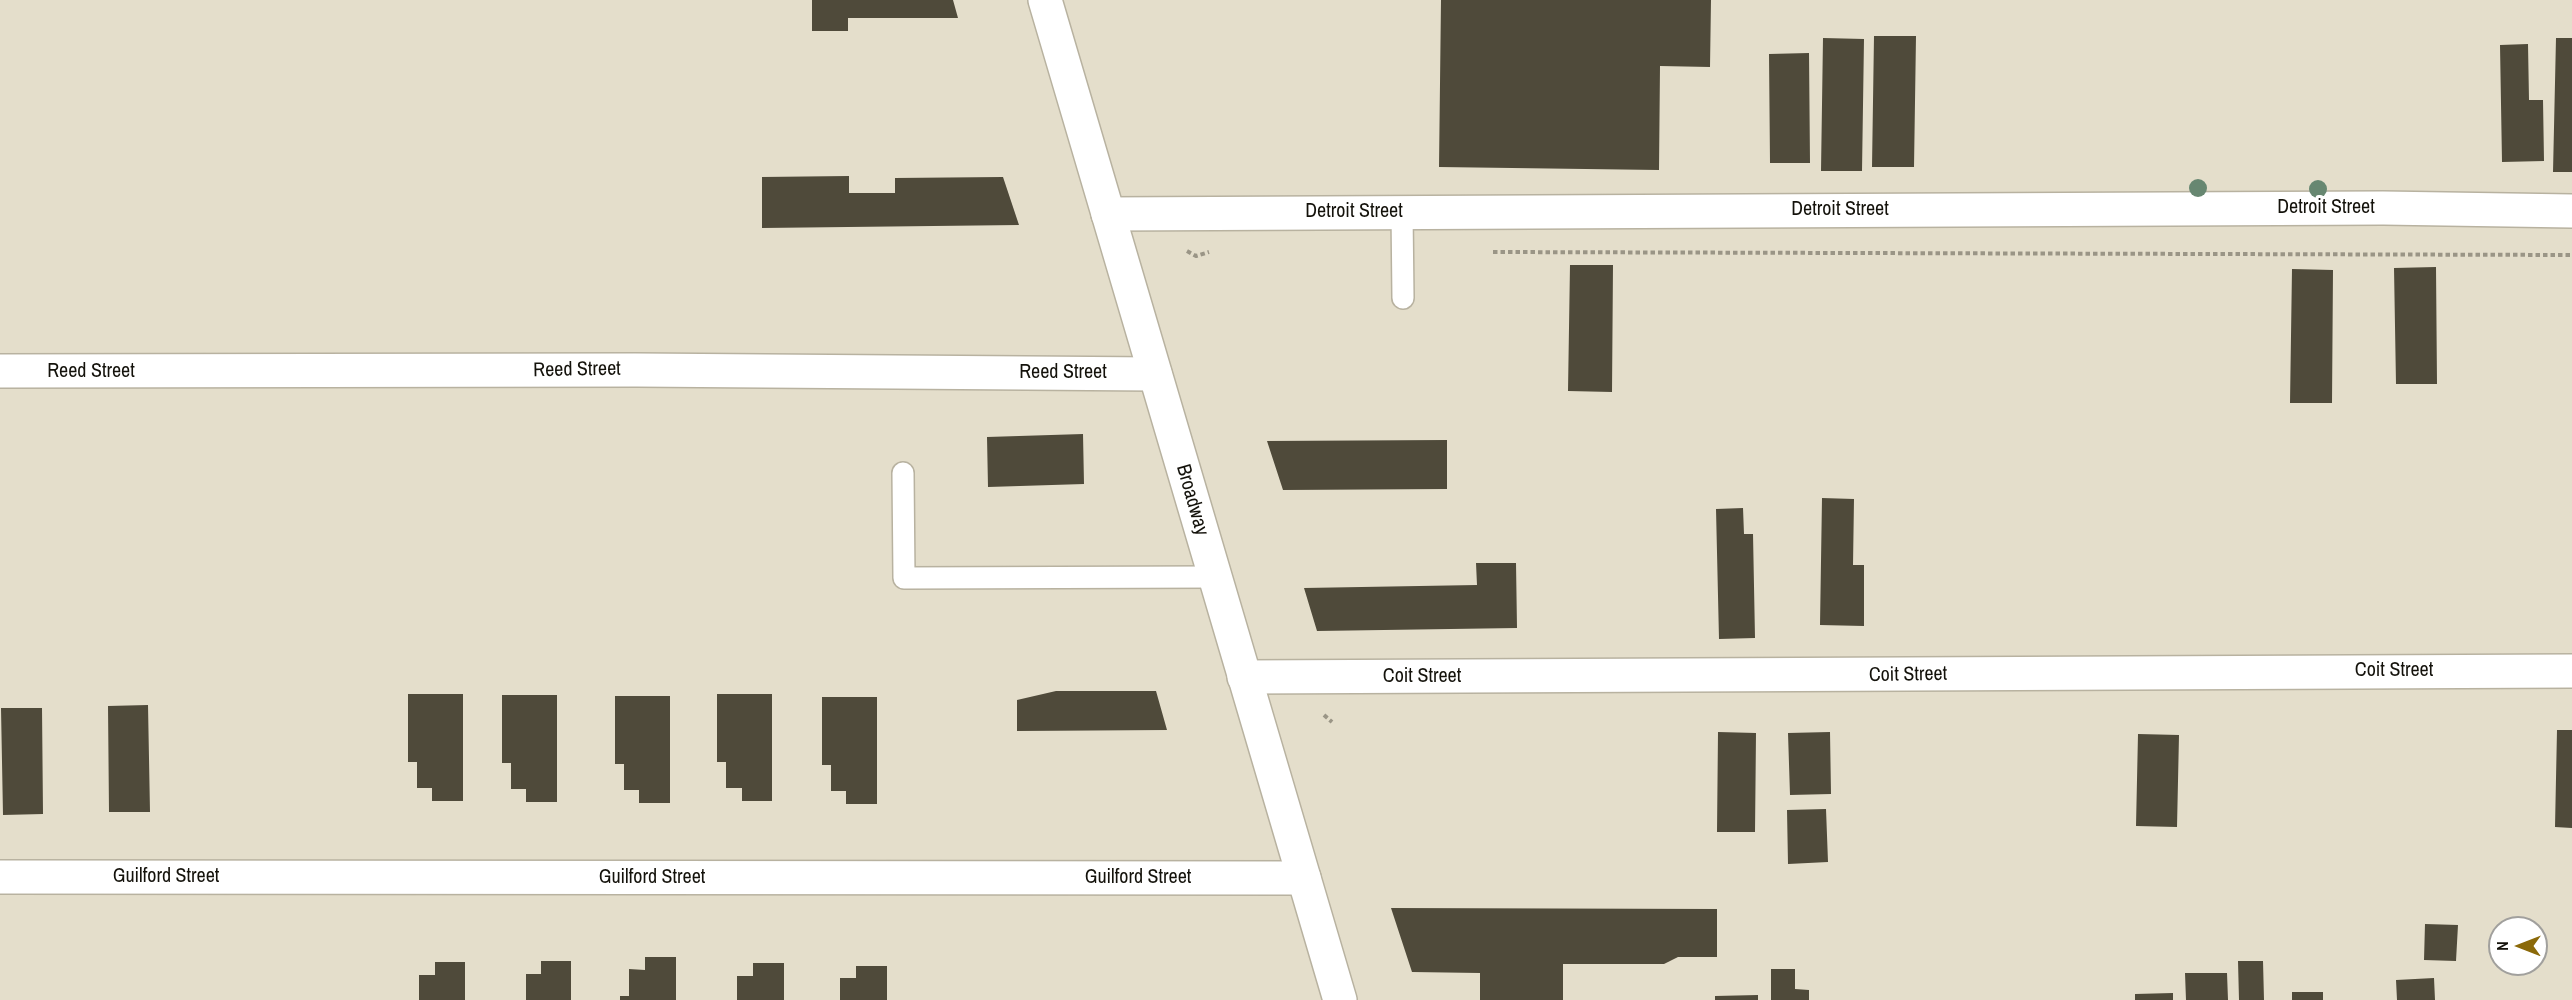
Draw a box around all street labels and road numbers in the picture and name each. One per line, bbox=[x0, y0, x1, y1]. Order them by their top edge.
street label: Detroit Street bbox=[2277, 196, 2375, 220]
street label: Detroit Street bbox=[1791, 198, 1889, 222]
street label: Detroit Street bbox=[1305, 200, 1403, 224]
street label: Reed Street bbox=[533, 357, 621, 383]
street label: Reed Street bbox=[47, 360, 135, 384]
street label: Reed Street bbox=[1019, 361, 1107, 385]
street label: Broadway bbox=[1170, 462, 1214, 538]
street label: Coit Street bbox=[2355, 659, 2433, 683]
street label: Coit Street bbox=[1869, 662, 1947, 688]
street label: Coit Street bbox=[1383, 665, 1461, 689]
street label: Guilford Street bbox=[113, 865, 219, 889]
street label: Guilford Street bbox=[599, 866, 705, 890]
street label: Guilford Street bbox=[1085, 866, 1191, 890]

